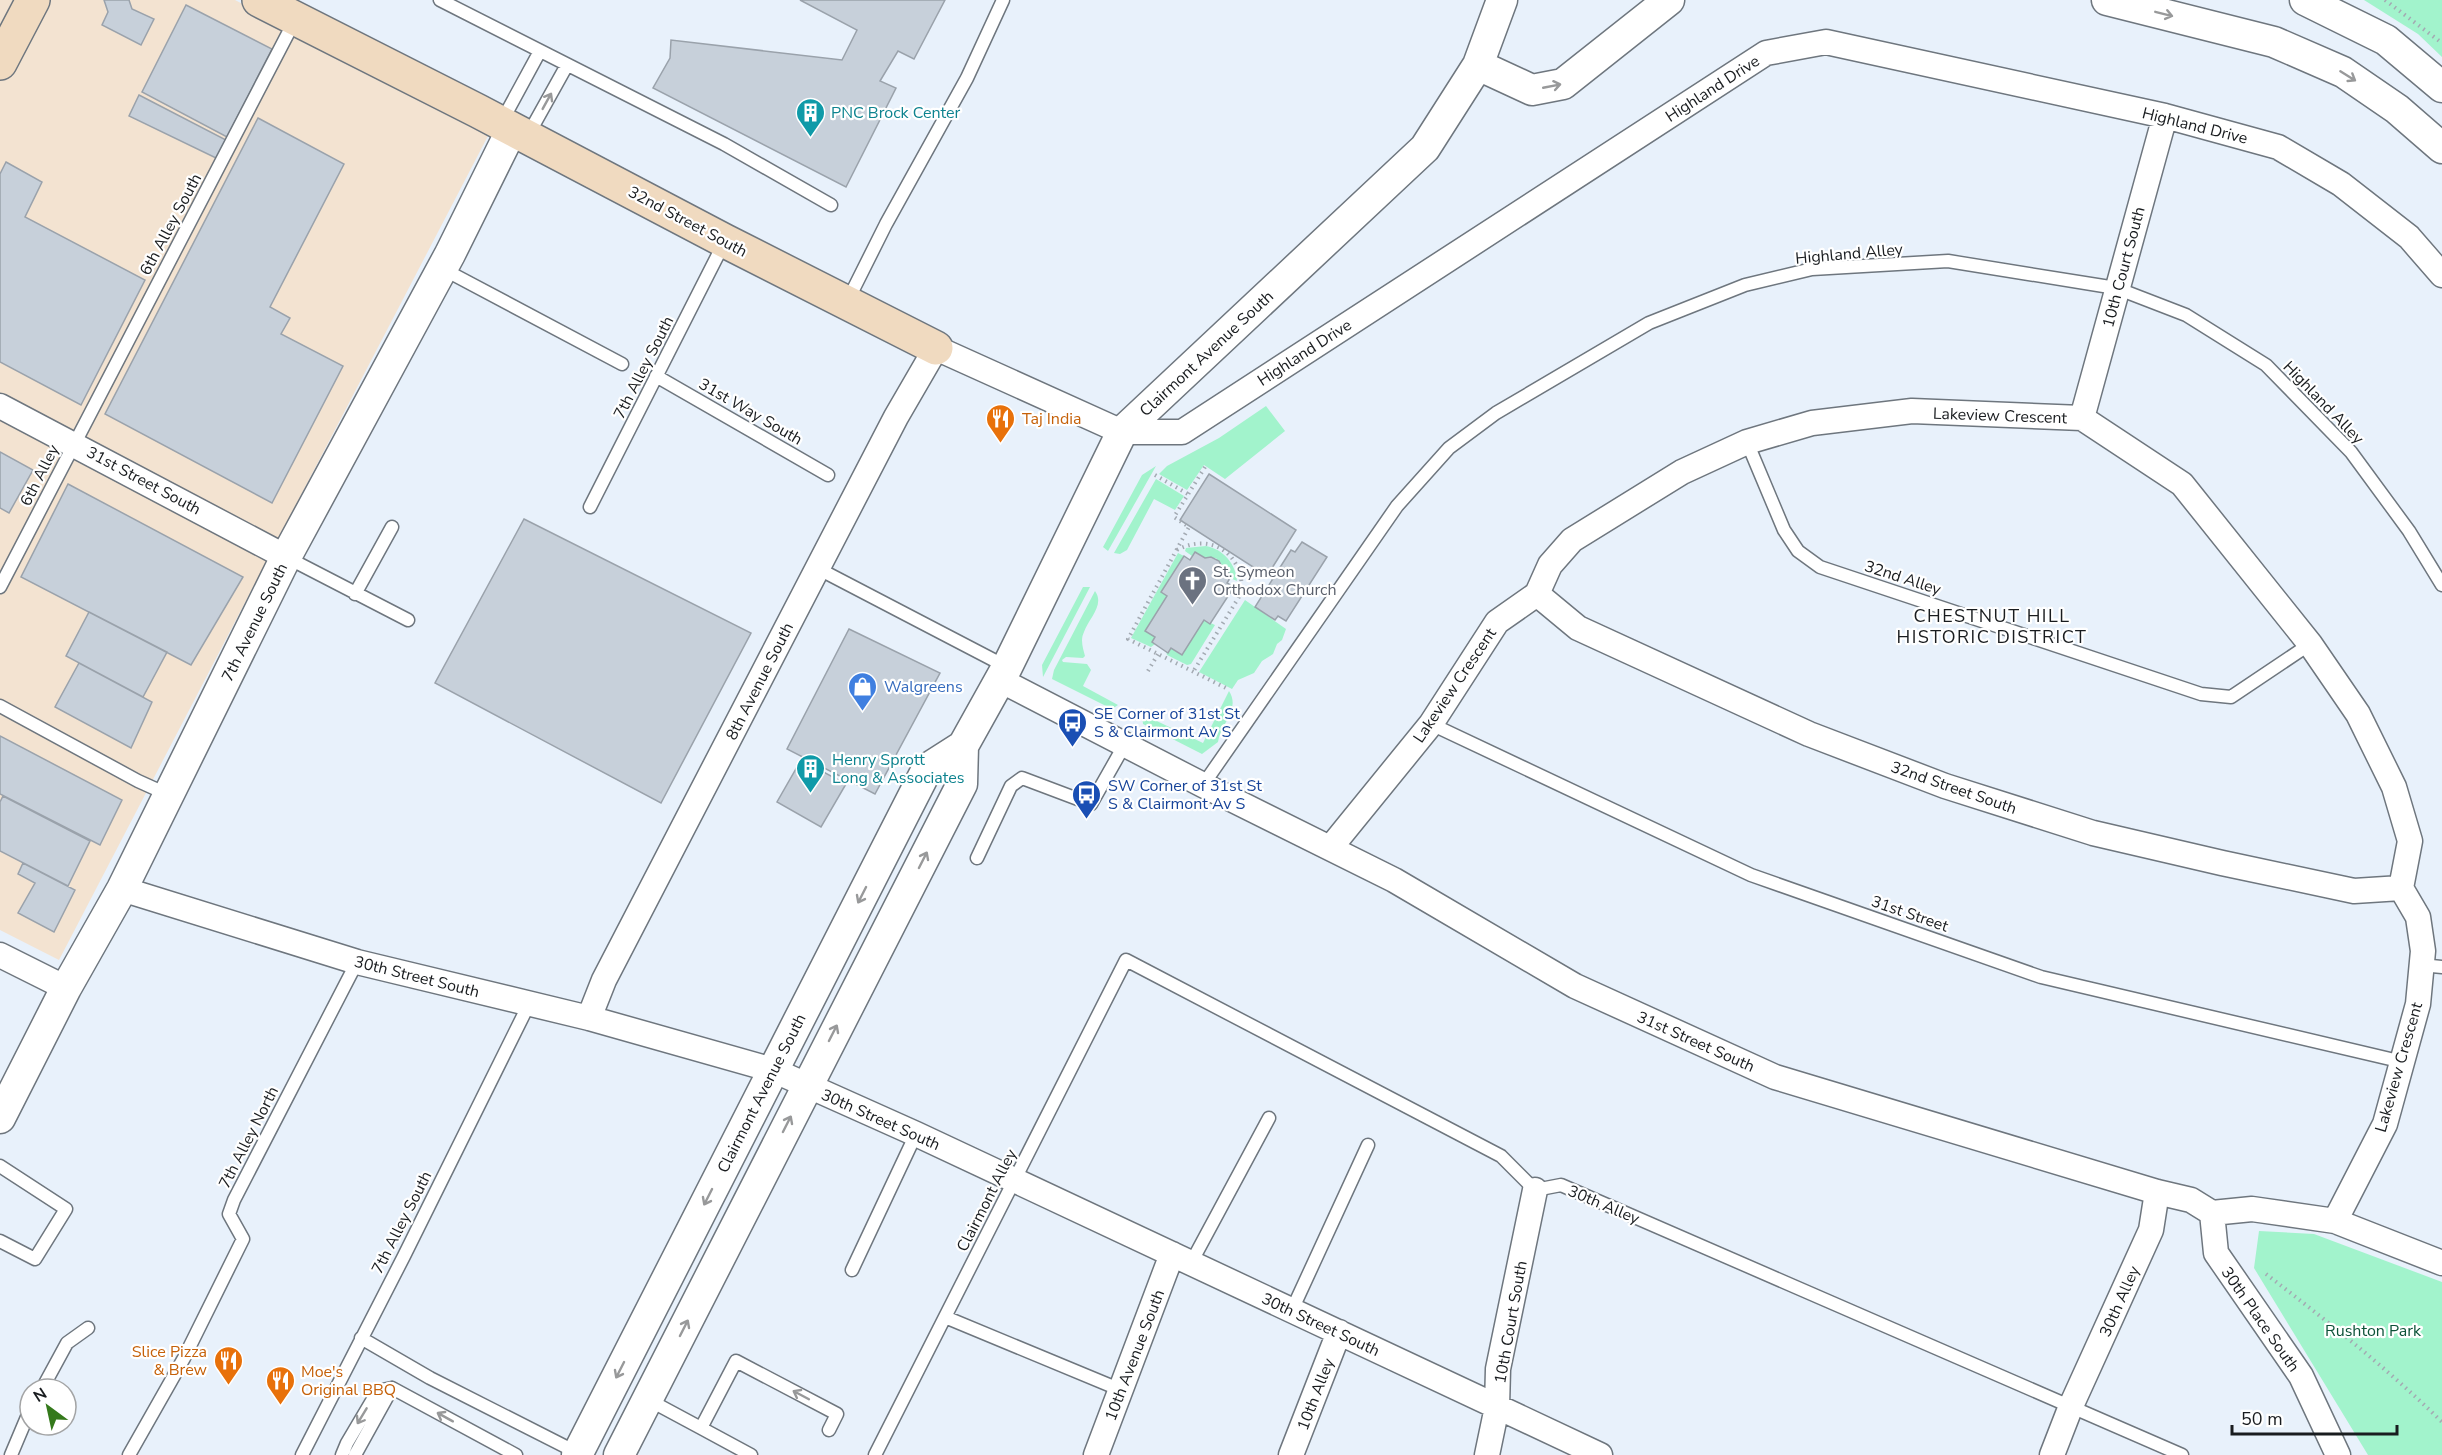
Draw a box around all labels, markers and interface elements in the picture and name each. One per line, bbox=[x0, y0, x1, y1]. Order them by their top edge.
one-way arrow bbox=[2154, 9, 2173, 21]
street label: Highland Drive bbox=[1661, 50, 1764, 127]
one-way arrow bbox=[2339, 69, 2356, 82]
one-way arrow bbox=[1542, 80, 1561, 91]
one-way arrow bbox=[541, 93, 553, 110]
building icon: PNC Brock Center bbox=[794, 96, 826, 138]
place label: PNC Brock Center bbox=[831, 102, 961, 124]
street label: Highland Drive bbox=[2140, 102, 2250, 150]
street label: 6th Alley South bbox=[135, 170, 207, 279]
street label: 32nd Street South bbox=[624, 181, 751, 263]
street label: 10th Court South bbox=[2097, 204, 2151, 330]
street label: Highland Alley bbox=[1794, 238, 1905, 270]
street label: Clairmont Avenue South bbox=[1135, 286, 1278, 422]
street label: 7th Alley South bbox=[609, 312, 679, 423]
street label: Highland Drive bbox=[1253, 314, 1356, 391]
street label: Highland Alley bbox=[2278, 356, 2369, 450]
street label: 31st Way South bbox=[695, 373, 806, 450]
restaurant icon: Taj India bbox=[985, 402, 1017, 444]
street label: Lakeview Crescent bbox=[1932, 403, 2068, 429]
place label: Taj India bbox=[1022, 408, 1081, 430]
street label: 6th Alley bbox=[15, 440, 65, 510]
street label: 31st Street South bbox=[82, 441, 205, 520]
street label: 32nd Alley bbox=[1862, 555, 1945, 601]
street label: 7th Avenue South bbox=[217, 559, 293, 685]
place label: St. Symeon Orthodox Church bbox=[1213, 561, 1337, 601]
church icon: St. Symeon Orthodox Church bbox=[1176, 564, 1208, 606]
district label: CHESTNUT HILL HISTORIC DISTRICT bbox=[1897, 604, 2087, 649]
street label: 8th Avenue South bbox=[721, 619, 799, 744]
street label: Lakeview Crescent bbox=[1408, 623, 1502, 747]
shop icon: Walgreens bbox=[847, 670, 879, 712]
place label: Walgreens bbox=[884, 676, 963, 698]
place label: SE Corner of 31st St S & Clairmont Av S bbox=[1094, 703, 1240, 743]
bus stop icon: SE Corner of 31st St S & Clairmont Av S bbox=[1057, 706, 1089, 748]
place label: Henry Sprott Long & Associates bbox=[832, 749, 964, 789]
building icon: Henry Sprott Long & Associates bbox=[795, 752, 827, 794]
street label: 32nd Street South bbox=[1888, 756, 2020, 820]
place label: SW Corner of 31st St S & Clairmont Av S bbox=[1108, 775, 1262, 815]
bus stop icon: SW Corner of 31st St S & Clairmont Av S bbox=[1071, 778, 1103, 820]
one-way arrow bbox=[918, 851, 929, 869]
one-way arrow bbox=[856, 886, 868, 904]
street label: 31st Street bbox=[1868, 890, 1952, 938]
street label: 30th Street South bbox=[352, 951, 482, 1003]
street label: Lakeview Crescent bbox=[2370, 999, 2428, 1135]
street label: 31st Street South bbox=[1633, 1006, 1758, 1078]
street label: Clairmont Avenue South bbox=[712, 1010, 812, 1177]
one-way arrow bbox=[828, 1024, 840, 1042]
street label: 7th Alley North bbox=[214, 1083, 284, 1192]
street label: 30th Street South bbox=[818, 1084, 944, 1156]
one-way arrow bbox=[782, 1115, 793, 1133]
street label: Clairmont Alley bbox=[952, 1145, 1023, 1256]
street label: 7th Alley South bbox=[367, 1167, 437, 1278]
street label: 30th Alley bbox=[1564, 1180, 1643, 1230]
one-way arrow bbox=[702, 1187, 713, 1205]
street label: 10th Court South bbox=[1489, 1259, 1533, 1385]
street label: 30th Alley bbox=[2094, 1262, 2146, 1340]
street label: 30th Place South bbox=[2216, 1263, 2305, 1377]
street label: 10th Avenue South bbox=[1100, 1287, 1170, 1424]
street label: 30th Street South bbox=[1258, 1288, 1383, 1362]
one-way arrow bbox=[678, 1319, 690, 1337]
park label: Rushton Park bbox=[2325, 1320, 2422, 1342]
place label: Slice Pizza & Brew bbox=[132, 1341, 208, 1381]
restaurant icon: Slice Pizza & Brew bbox=[212, 1344, 244, 1386]
street label: 10th Alley bbox=[1292, 1354, 1340, 1434]
place label: Moe's Original BBQ bbox=[301, 1361, 396, 1401]
one-way arrow bbox=[614, 1361, 625, 1379]
restaurant icon: Moe's Original BBQ bbox=[264, 1364, 296, 1406]
north arrow bbox=[18, 1377, 78, 1437]
text: N bbox=[29, 1383, 51, 1408]
one-way arrow bbox=[792, 1389, 810, 1401]
scale bar bbox=[2232, 1398, 2397, 1436]
one-way arrow bbox=[356, 1407, 368, 1424]
text: 50 m bbox=[2241, 1407, 2283, 1431]
one-way arrow bbox=[436, 1411, 454, 1422]

